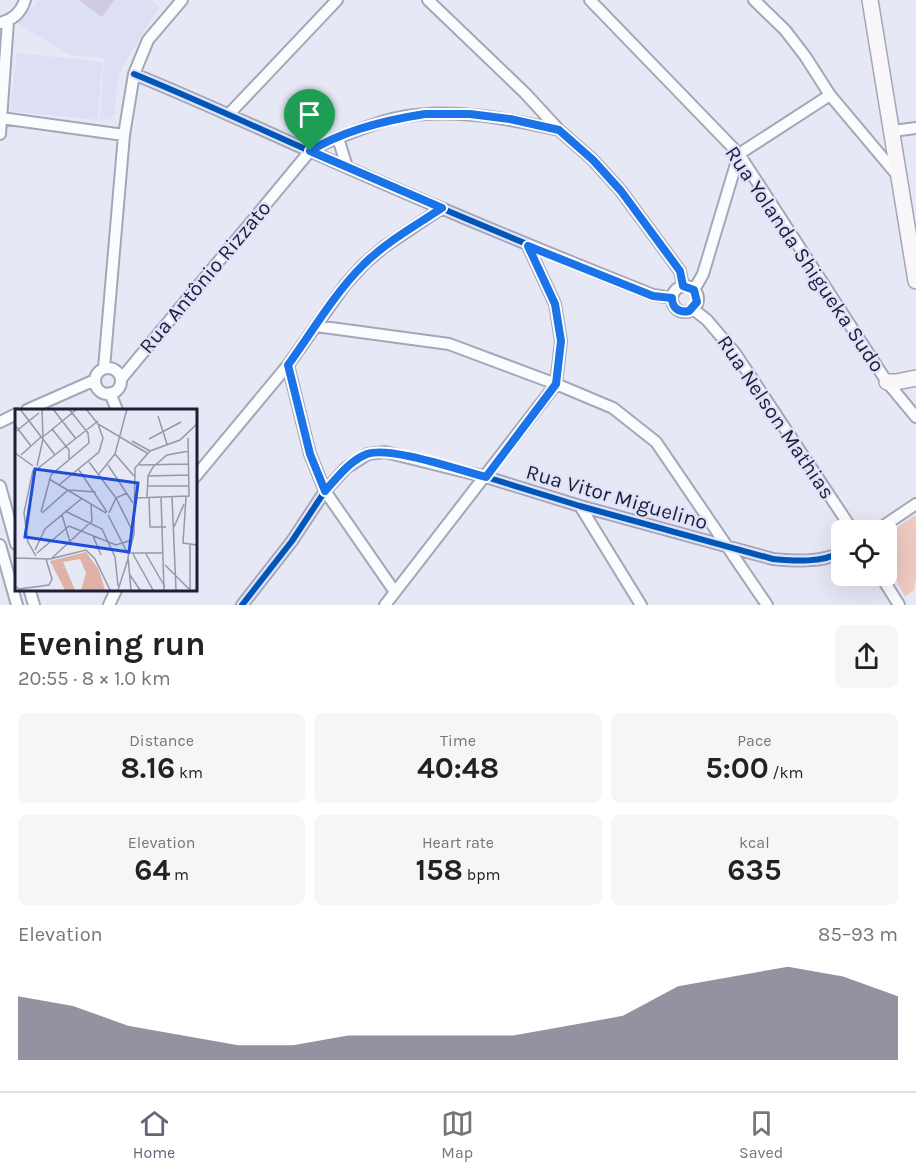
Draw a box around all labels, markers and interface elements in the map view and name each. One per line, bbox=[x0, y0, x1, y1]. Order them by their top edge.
pin bbox=[284, 89, 335, 151]
icon: arrive bbox=[293, 98, 326, 131]
street label: Rua Yolanda Shigueka Sudo bbox=[720, 141, 890, 377]
street label: Rua Antônio Rizzato bbox=[134, 196, 276, 358]
street label: Rua Nelson Mathias bbox=[712, 331, 840, 503]
inset map bbox=[15, 409, 196, 590]
street label: Rua Vitor Miguelino bbox=[523, 460, 711, 534]
map controls bbox=[831, 520, 897, 586]
button: locate bbox=[831, 520, 897, 586]
text: Evening run bbox=[18, 625, 206, 663]
button: share bbox=[835, 625, 898, 688]
text: 20:55 · 8 × 1.0 km bbox=[18, 667, 171, 690]
text: Distance bbox=[129, 731, 194, 750]
text: Time bbox=[440, 731, 476, 750]
text: Pace bbox=[737, 731, 771, 750]
text: 8.16 bbox=[120, 750, 175, 786]
text: 40:48 bbox=[417, 750, 499, 786]
text: 5:00 bbox=[705, 750, 769, 786]
text: km bbox=[175, 763, 203, 782]
text: /km bbox=[769, 763, 803, 782]
text: Elevation bbox=[128, 833, 196, 852]
text: Heart rate bbox=[422, 833, 494, 852]
text: kcal bbox=[739, 833, 770, 852]
text: 64 bbox=[134, 852, 170, 888]
text: 158 bbox=[415, 852, 463, 888]
text: 635 bbox=[727, 852, 782, 888]
text: m bbox=[170, 865, 189, 884]
text: bpm bbox=[463, 865, 501, 884]
text: Elevation bbox=[18, 923, 103, 946]
text: 85–93 m bbox=[818, 923, 898, 946]
tab: Home bbox=[133, 1107, 175, 1162]
tab: Map bbox=[441, 1107, 474, 1162]
tab: Saved bbox=[739, 1107, 783, 1162]

